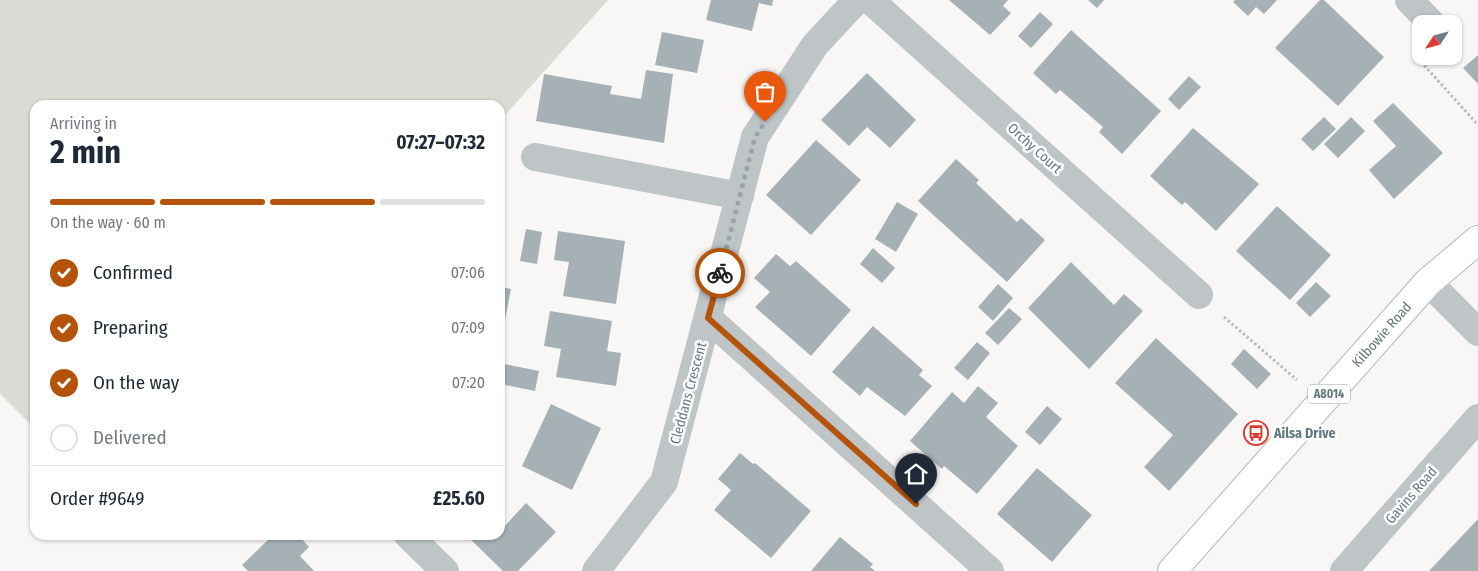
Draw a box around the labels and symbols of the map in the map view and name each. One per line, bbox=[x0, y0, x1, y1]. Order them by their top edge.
north arrow bbox=[1412, 15, 1462, 65]
pin bbox=[744, 71, 786, 122]
street label: Orchy Court bbox=[1004, 120, 1066, 177]
courier bbox=[695, 248, 745, 298]
street label: Kilbowie Road bbox=[1349, 299, 1415, 371]
street label: Cleddans Crescent bbox=[667, 340, 710, 446]
road number: A8014 bbox=[1308, 384, 1350, 404]
bus stop icon: Ailsa Drive bbox=[1243, 420, 1269, 446]
place label: Ailsa Drive bbox=[1273, 425, 1336, 442]
pin bbox=[895, 453, 937, 504]
street label: Gavins Road bbox=[1382, 463, 1441, 527]

